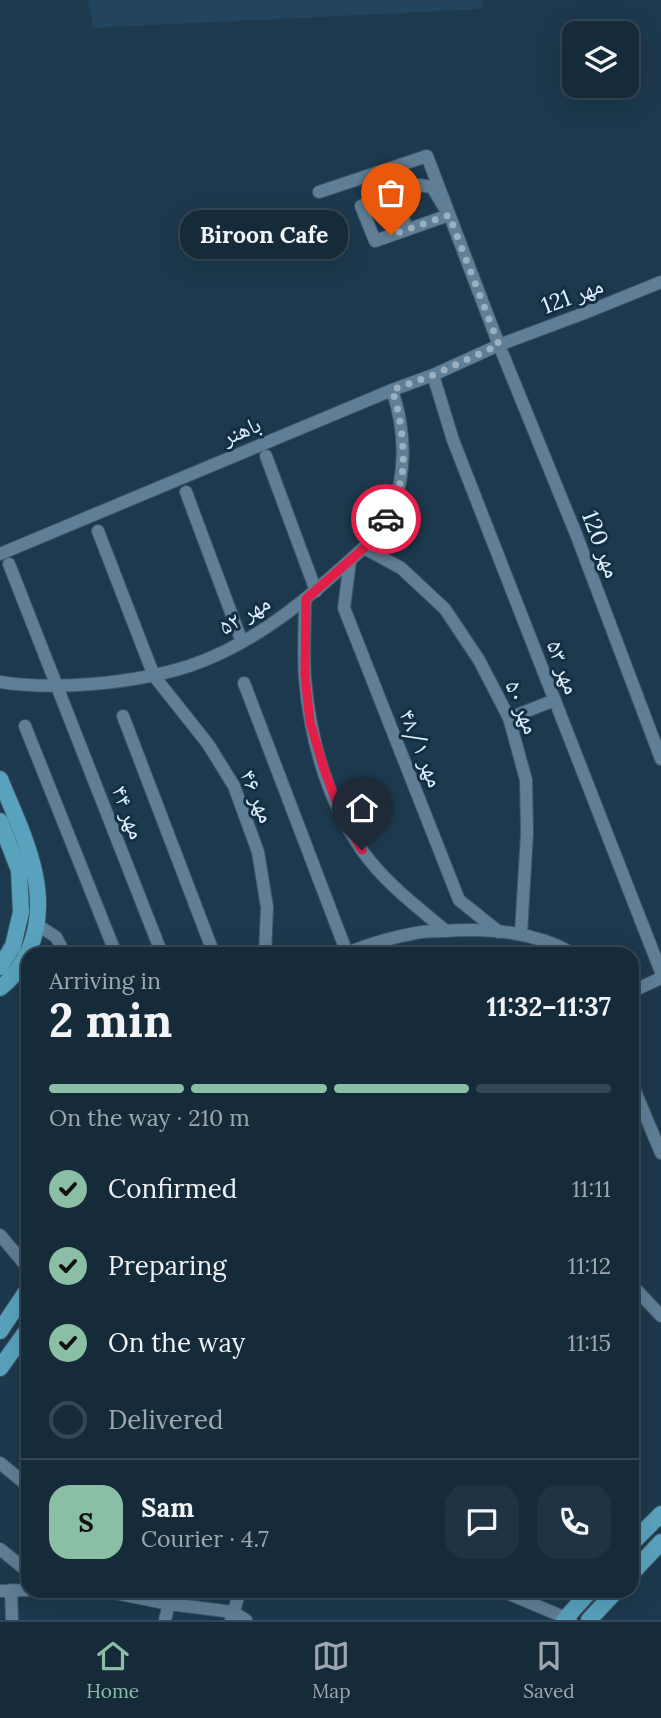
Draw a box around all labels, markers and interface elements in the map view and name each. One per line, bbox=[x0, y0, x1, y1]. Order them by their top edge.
map controls bbox=[562, 21, 639, 98]
button: layers bbox=[562, 21, 639, 98]
pin bbox=[361, 163, 421, 235]
icon: bag bbox=[372, 174, 410, 212]
callout: Biroon Cafe bbox=[181, 210, 349, 260]
text: Biroon Cafe bbox=[200, 220, 328, 249]
street label: مهر 121 bbox=[537, 270, 607, 320]
street label: باهنر bbox=[216, 409, 265, 452]
courier bbox=[351, 484, 421, 554]
icon: car bbox=[367, 500, 405, 538]
street label: مهر 120 bbox=[576, 506, 628, 582]
street label: مهر ۵۲ bbox=[213, 587, 275, 641]
street label: مهر ۵۳ bbox=[541, 636, 587, 698]
street label: مهر ۵۰ bbox=[499, 676, 547, 738]
street label: مهر ۴۸/۱ bbox=[392, 705, 451, 792]
street label: مهر ۴۶ bbox=[234, 765, 282, 827]
pin bbox=[332, 778, 392, 850]
street label: مهر ۴۴ bbox=[106, 781, 152, 843]
icon: home bbox=[343, 789, 381, 827]
text: Arriving in bbox=[49, 966, 161, 995]
text: 11:32–11:37 bbox=[486, 990, 611, 1023]
text: 2 min bbox=[49, 991, 172, 1050]
text: On the way · 210 m bbox=[49, 1103, 250, 1132]
icon: check bbox=[49, 1170, 87, 1208]
text: Confirmed bbox=[108, 1172, 237, 1205]
text: 11:11 bbox=[572, 1174, 611, 1203]
icon: check bbox=[49, 1247, 87, 1285]
text: Preparing bbox=[108, 1249, 227, 1282]
text: 11:12 bbox=[568, 1251, 611, 1280]
icon: check bbox=[49, 1324, 87, 1362]
text: On the way bbox=[108, 1326, 245, 1359]
text: 11:15 bbox=[568, 1328, 611, 1357]
text: Delivered bbox=[108, 1403, 224, 1436]
button: chat bbox=[445, 1485, 519, 1559]
button: phone bbox=[537, 1485, 611, 1559]
text: Sam bbox=[141, 1491, 194, 1524]
text: S bbox=[78, 1506, 94, 1539]
text: Courier · 4.7 bbox=[141, 1524, 269, 1553]
tab: Home bbox=[86, 1637, 139, 1703]
tab: Map bbox=[312, 1637, 350, 1703]
tab: Saved bbox=[523, 1637, 575, 1703]

